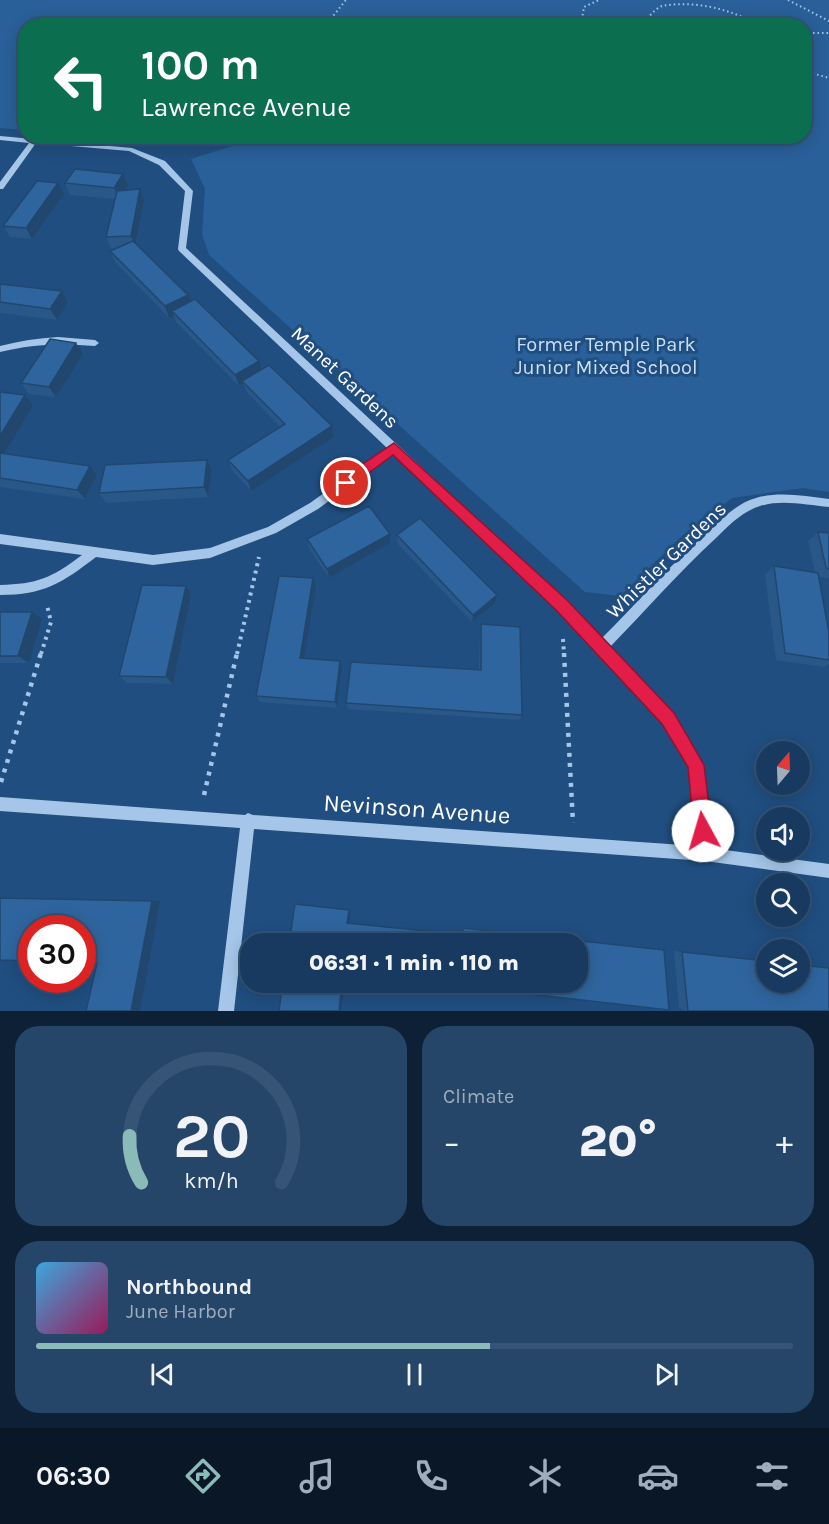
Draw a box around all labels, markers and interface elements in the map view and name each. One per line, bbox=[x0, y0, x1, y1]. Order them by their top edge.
text: 100 m bbox=[141, 40, 260, 90]
icon: left bbox=[42, 42, 120, 120]
text: Lawrence Avenue bbox=[141, 91, 351, 123]
street label: Manet Gardens bbox=[286, 322, 403, 433]
park label: Former Temple Park Junior Mixed School bbox=[514, 333, 698, 379]
pin bbox=[320, 457, 371, 508]
icon: arrive bbox=[329, 466, 362, 499]
street label: Whistler Gardens bbox=[602, 497, 731, 623]
north arrow bbox=[756, 741, 810, 795]
map controls bbox=[756, 741, 810, 993]
street label: Nevinson Avenue bbox=[323, 788, 511, 830]
position arrow bbox=[671, 799, 735, 863]
button: sound bbox=[756, 807, 810, 861]
button: search bbox=[756, 873, 810, 927]
speed limit sign: 30 bbox=[18, 915, 96, 993]
button: layers bbox=[756, 939, 810, 993]
text: 06:31 · 1 min · 110 m bbox=[309, 950, 519, 976]
text: Climate bbox=[443, 1085, 514, 1108]
text: 20 bbox=[172, 1100, 250, 1173]
text: 20° bbox=[579, 1115, 657, 1167]
text: − bbox=[443, 1123, 460, 1161]
text: + bbox=[776, 1123, 793, 1161]
text: km/h bbox=[184, 1168, 238, 1193]
text: Northbound bbox=[126, 1274, 252, 1300]
text: June Harbor bbox=[126, 1300, 235, 1323]
icon: previous bbox=[146, 1358, 179, 1391]
icon: pause bbox=[398, 1358, 431, 1391]
icon: next bbox=[650, 1358, 683, 1391]
icon: directions bbox=[182, 1455, 224, 1497]
icon: music bbox=[296, 1455, 338, 1497]
icon: phone bbox=[410, 1455, 452, 1497]
icon: climate bbox=[524, 1455, 566, 1497]
icon: car bbox=[637, 1455, 679, 1497]
icon: filters bbox=[751, 1455, 793, 1497]
text: 06:30 bbox=[36, 1460, 111, 1492]

